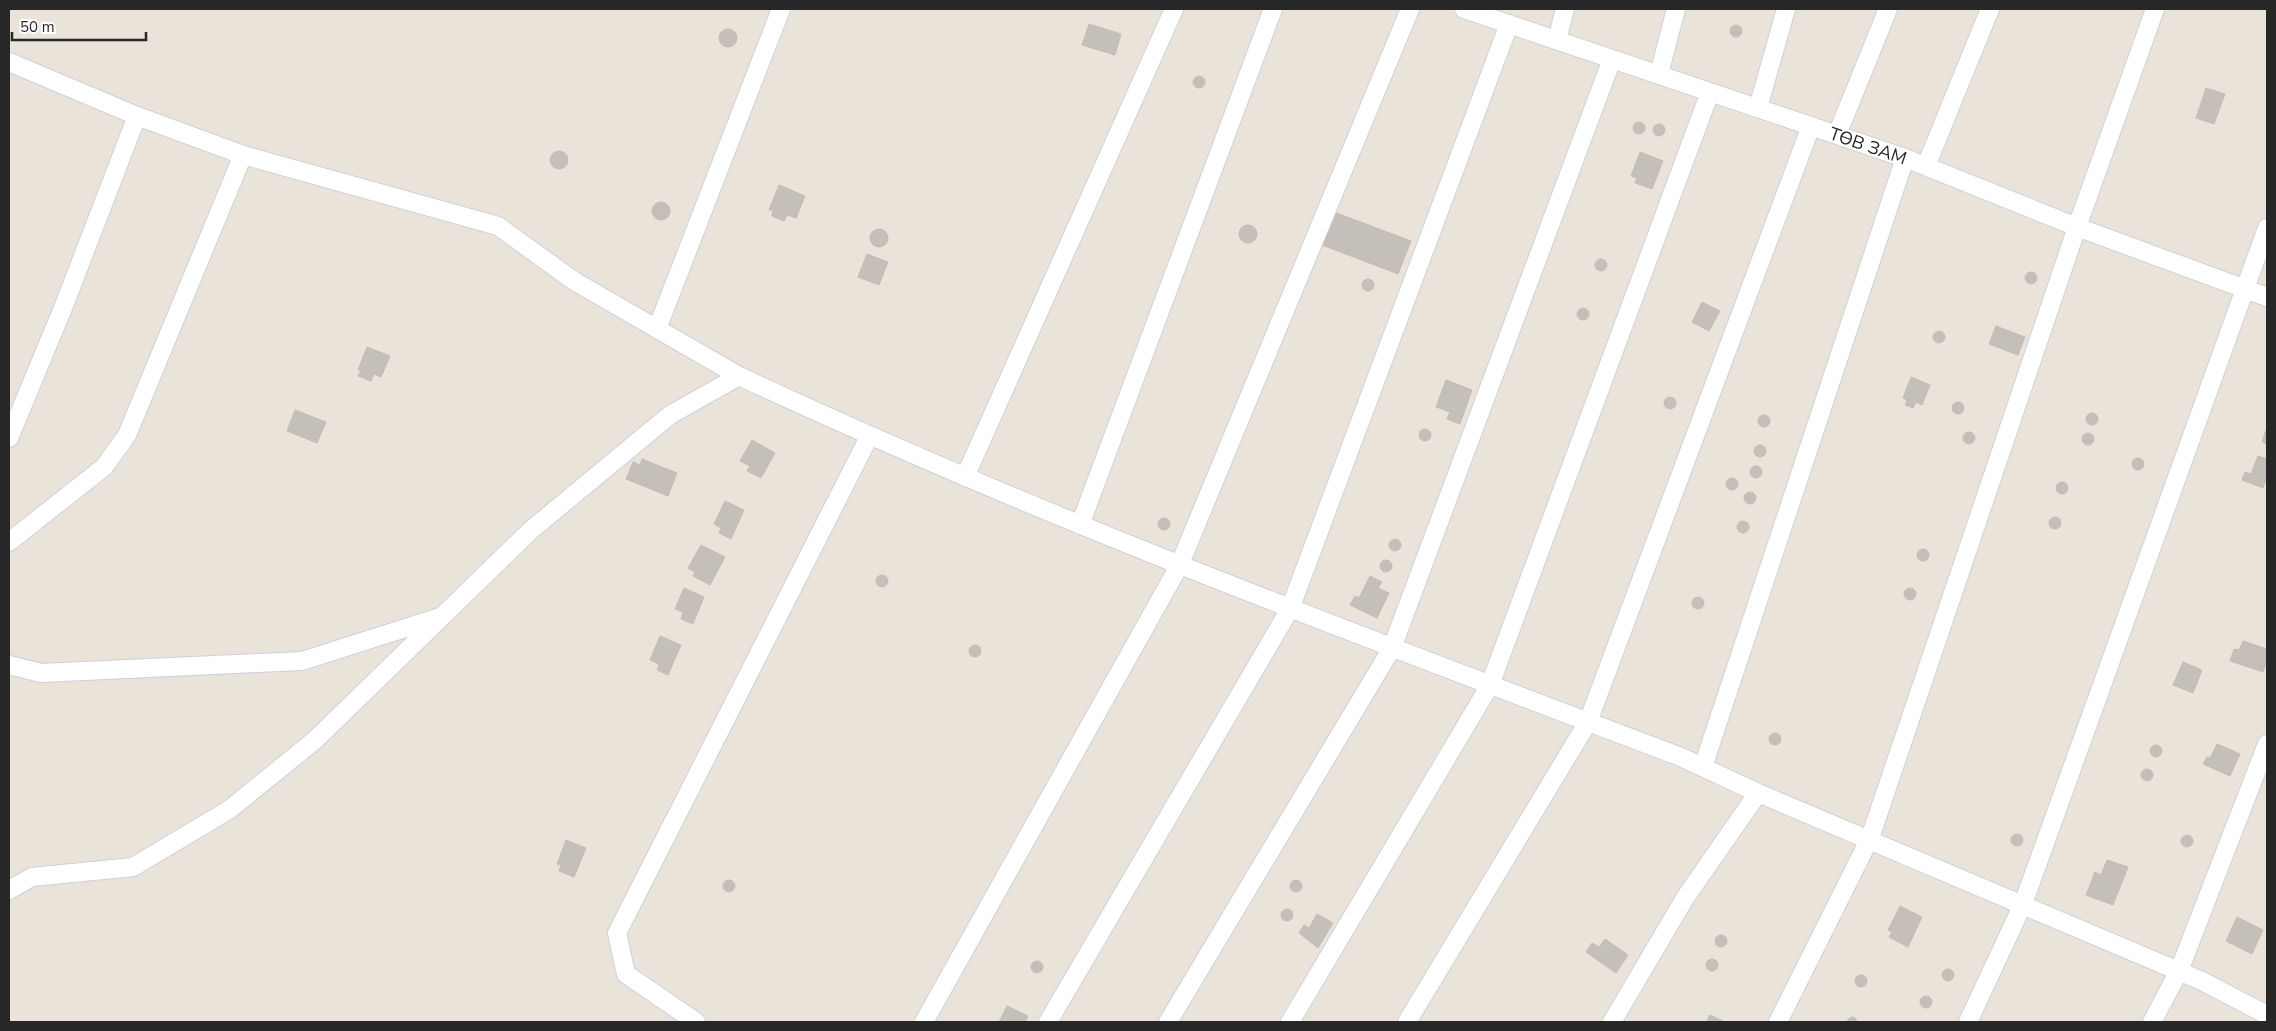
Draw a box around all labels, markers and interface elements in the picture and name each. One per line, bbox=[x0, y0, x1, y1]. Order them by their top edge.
scale bar bbox=[12, 10, 146, 42]
text: 50 m bbox=[20, 17, 55, 37]
street label: ТӨВ ЗАМ bbox=[1826, 122, 1910, 170]

